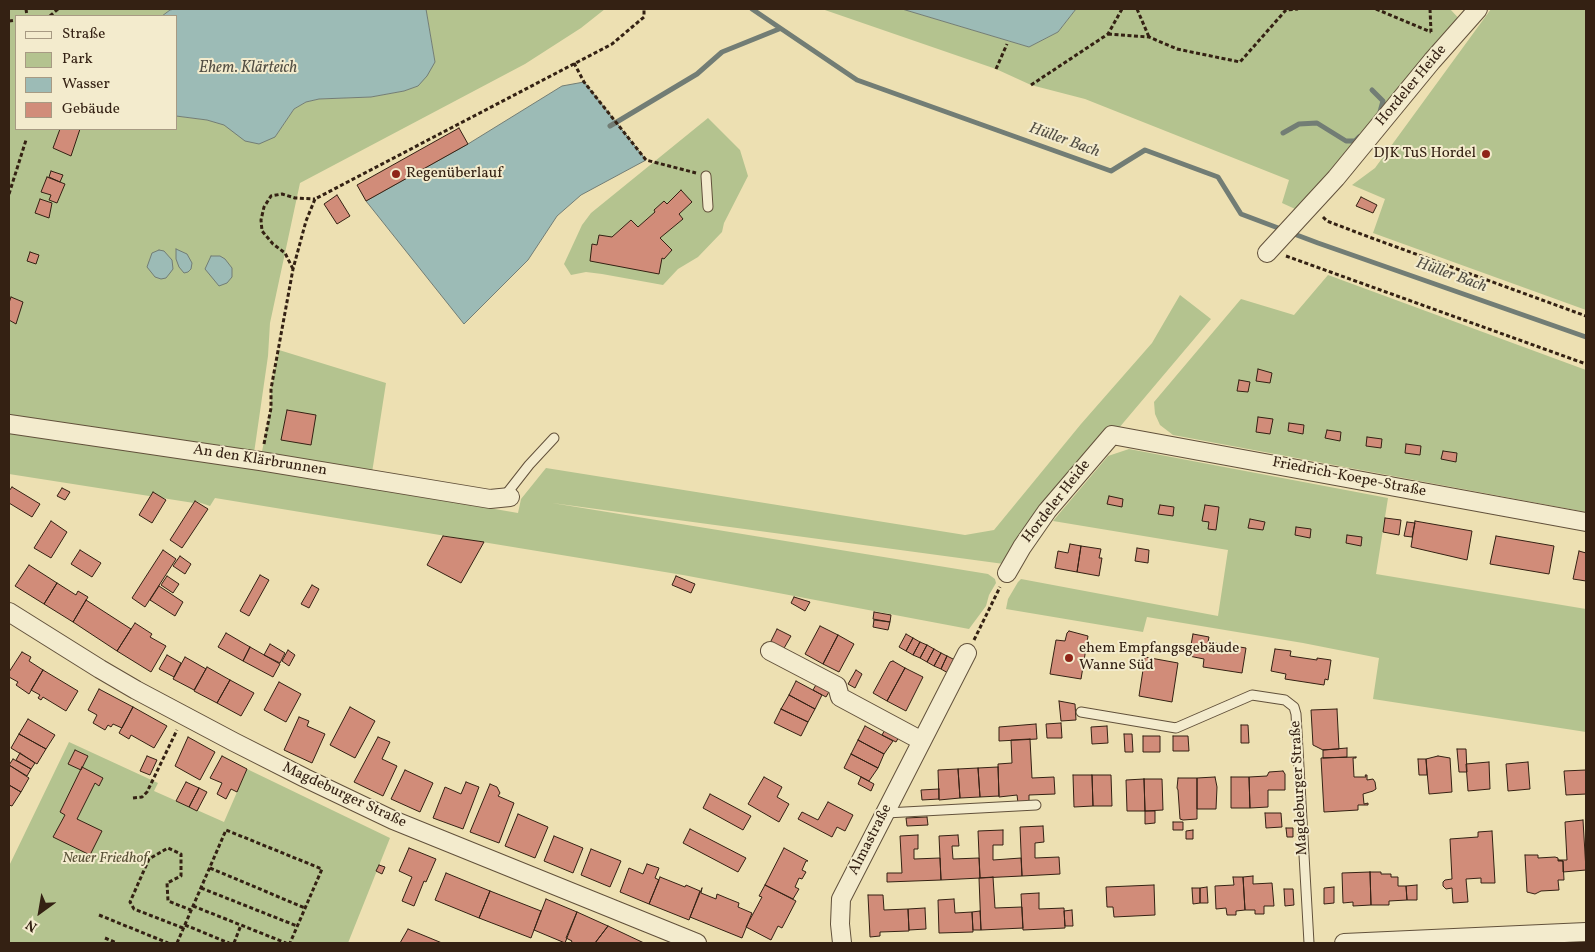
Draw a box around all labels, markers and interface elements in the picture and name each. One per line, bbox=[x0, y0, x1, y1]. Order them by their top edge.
legend bbox=[15, 15, 178, 130]
text: Straße bbox=[62, 24, 105, 45]
street label: Hordeler Heide bbox=[1373, 42, 1451, 130]
text: Park bbox=[62, 49, 93, 70]
water label: Ehem. Klärteich bbox=[199, 59, 297, 79]
text: Wasser bbox=[62, 74, 110, 95]
text: Gebäude bbox=[62, 99, 120, 120]
water label: Hüller Bach bbox=[1026, 119, 1102, 163]
place label: DJK TuS Hordel bbox=[1374, 145, 1476, 163]
marker: DJK TuS Hordel bbox=[1480, 148, 1492, 160]
place label: Regenüberlauf bbox=[406, 165, 502, 183]
marker: Regenüberlauf bbox=[390, 168, 402, 180]
water label: Hüller Bach bbox=[1413, 254, 1489, 298]
street label: An den Klärbrunnen bbox=[192, 442, 328, 480]
street label: Friedrich-Koepe-Straße bbox=[1271, 454, 1427, 502]
street label: Hordeler Heide bbox=[1019, 457, 1095, 547]
place label: ehem Empfangsgebäude Wanne Süd bbox=[1079, 640, 1239, 675]
marker: ehem Empfangsgebäude Wanne Süd bbox=[1063, 652, 1075, 664]
street label: Magdeburger Straße bbox=[1287, 720, 1313, 856]
street label: Magdeburger Straße bbox=[279, 759, 409, 833]
street label: Almastraße bbox=[845, 801, 897, 879]
park label: Neuer Friedhof bbox=[62, 850, 148, 868]
north arrow bbox=[15, 887, 65, 937]
text: N bbox=[22, 914, 41, 936]

